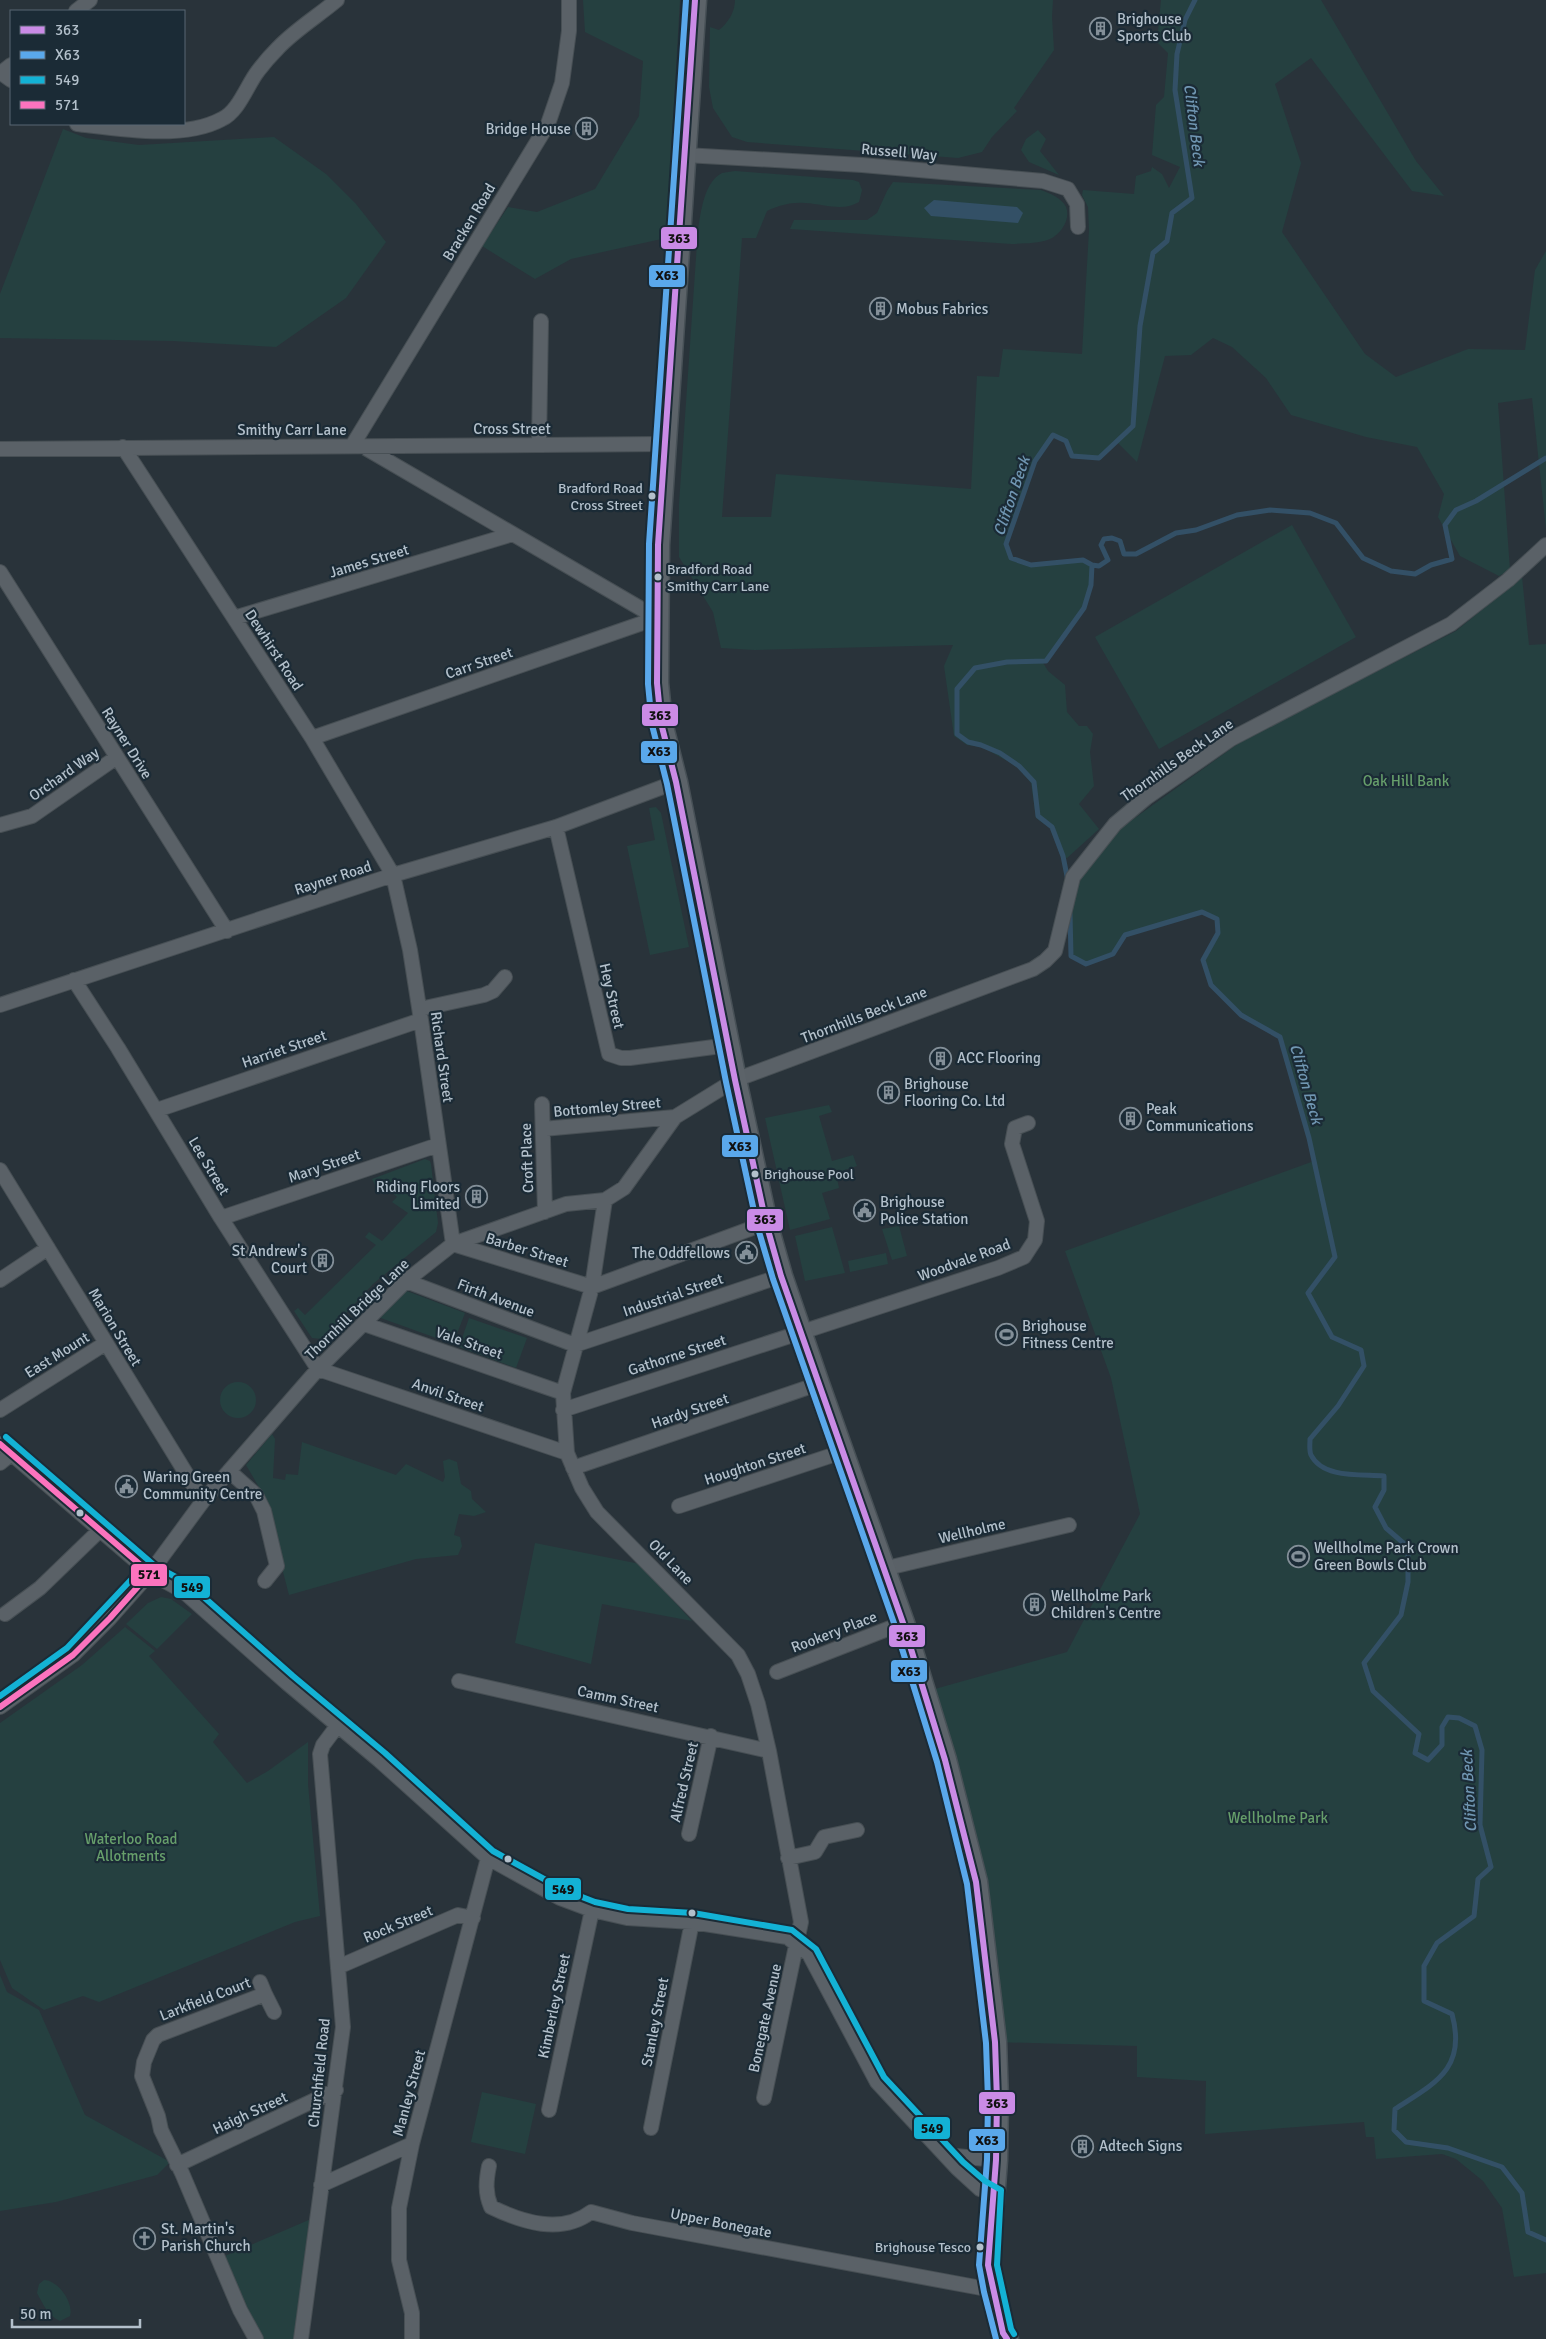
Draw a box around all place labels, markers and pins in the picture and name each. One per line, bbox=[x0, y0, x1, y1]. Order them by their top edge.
place label: Brighouse Sports Club bbox=[1117, 10, 1192, 45]
building icon: Brighouse Sports Club bbox=[1089, 16, 1113, 40]
building icon: Bridge House bbox=[575, 117, 599, 141]
place label: Bridge House bbox=[485, 120, 571, 138]
building icon: Mobus Fabrics bbox=[868, 297, 892, 321]
place label: Mobus Fabrics bbox=[896, 300, 989, 318]
place label: Bradford Road Cross Street bbox=[558, 480, 643, 514]
marker: Bradford Road Cross Street bbox=[647, 491, 657, 501]
place label: Bradford Road Smithy Carr Lane bbox=[667, 561, 769, 595]
marker: Bradford Road Smithy Carr Lane bbox=[653, 572, 663, 582]
building icon: ACC Flooring bbox=[929, 1046, 953, 1070]
place label: ACC Flooring bbox=[957, 1049, 1041, 1067]
place label: Brighouse Flooring Co. Ltd bbox=[904, 1075, 1005, 1110]
building icon: Brighouse Flooring Co. Ltd bbox=[876, 1081, 900, 1105]
place label: Peak Communications bbox=[1146, 1100, 1254, 1135]
building icon: Peak Communications bbox=[1118, 1106, 1142, 1130]
place label: Brighouse Pool bbox=[764, 1166, 854, 1183]
marker: Brighouse Pool bbox=[750, 1169, 760, 1179]
place label: Riding Floors Limited bbox=[376, 1178, 460, 1213]
building icon: Riding Floors Limited bbox=[464, 1184, 488, 1208]
place label: Brighouse Police Station bbox=[880, 1193, 969, 1228]
public building icon: Brighouse Police Station bbox=[852, 1199, 876, 1223]
public building icon: The Oddfellows bbox=[734, 1241, 758, 1265]
place label: St Andrew's Court bbox=[232, 1242, 307, 1277]
place label: The Oddfellows bbox=[632, 1244, 730, 1262]
building icon: St Andrew's Court bbox=[311, 1248, 335, 1272]
place label: Brighouse Fitness Centre bbox=[1022, 1317, 1114, 1352]
sports icon: Brighouse Fitness Centre bbox=[994, 1323, 1018, 1347]
place label: Waring Green Community Centre bbox=[143, 1468, 262, 1503]
public building icon: Waring Green Community Centre bbox=[115, 1474, 139, 1498]
unlabelled marker bbox=[75, 1508, 85, 1518]
place label: Wellholme Park Crown Green Bowls Club bbox=[1314, 1539, 1459, 1574]
sports icon: Wellholme Park Crown Green Bowls Club bbox=[1286, 1545, 1310, 1569]
place label: Wellholme Park Children's Centre bbox=[1051, 1587, 1161, 1622]
building icon: Wellholme Park Children's Centre bbox=[1023, 1593, 1047, 1617]
unlabelled marker bbox=[503, 1854, 513, 1864]
unlabelled marker bbox=[687, 1908, 697, 1918]
building icon: Adtech Signs bbox=[1071, 2134, 1095, 2158]
place label: Adtech Signs bbox=[1099, 2137, 1183, 2155]
place label: St. Martin's Parish Church bbox=[161, 2220, 251, 2255]
church icon: St. Martin's Parish Church bbox=[133, 2226, 157, 2250]
place label: Brighouse Tesco bbox=[875, 2239, 971, 2256]
marker: Brighouse Tesco bbox=[975, 2242, 985, 2252]

